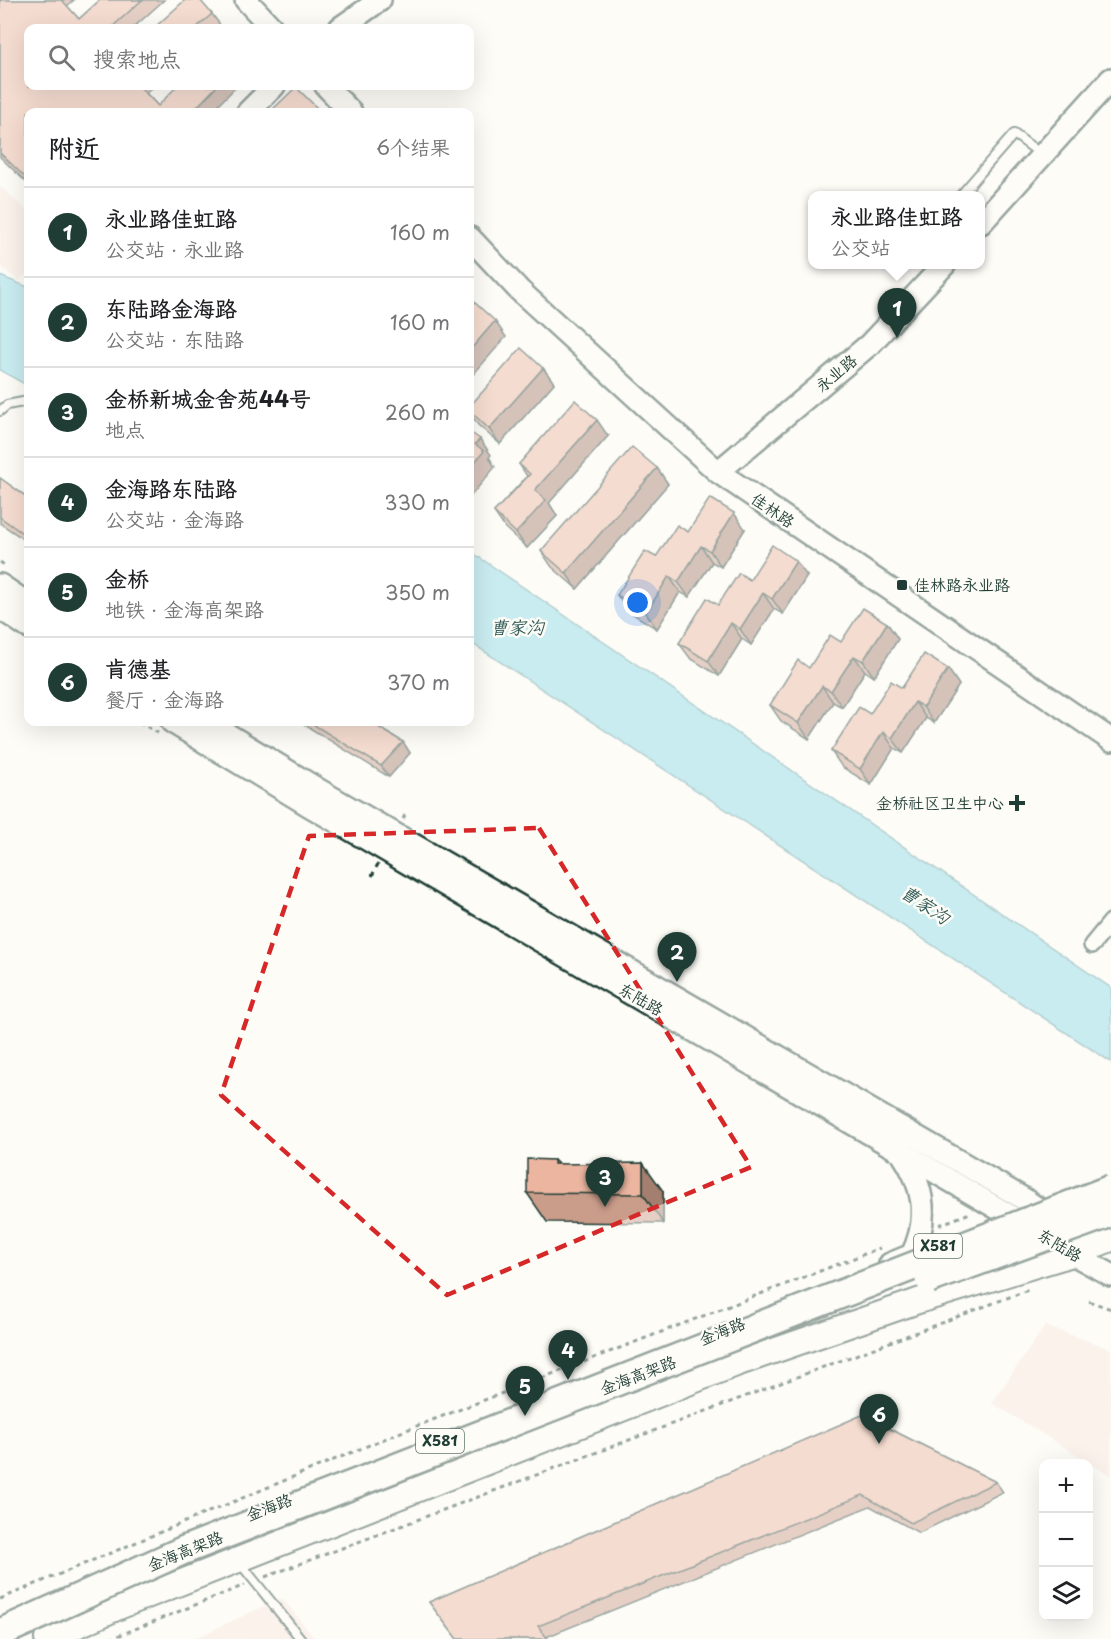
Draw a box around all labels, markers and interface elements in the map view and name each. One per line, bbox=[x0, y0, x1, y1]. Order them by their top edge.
search box bbox=[24, 24, 474, 90]
icon: search bbox=[45, 41, 78, 74]
text: 搜索地点 bbox=[93, 41, 181, 74]
text: 附近 bbox=[48, 128, 100, 167]
text: 6个结果 bbox=[376, 132, 450, 162]
popup bbox=[808, 191, 985, 269]
text: 永业路佳虹路 bbox=[830, 199, 963, 232]
text: 永业路佳虹路 bbox=[105, 201, 237, 234]
text: 1 bbox=[63, 217, 72, 247]
text: 160 m bbox=[390, 217, 450, 247]
text: 公交站 bbox=[830, 232, 890, 262]
text: 公交站 · 永业路 bbox=[105, 234, 244, 264]
pin: 1 bbox=[878, 288, 916, 338]
text: 东陆路金海路 bbox=[105, 291, 237, 324]
text: 2 bbox=[60, 307, 75, 337]
text: 160 m bbox=[390, 307, 450, 337]
text: 公交站 · 东陆路 bbox=[105, 324, 244, 354]
street label: 永业路 bbox=[809, 348, 861, 397]
text: 金桥新城金舍苑44号 bbox=[105, 381, 311, 414]
text: 3 bbox=[61, 397, 74, 427]
text: 260 m bbox=[385, 397, 450, 427]
text: 地点 bbox=[105, 414, 145, 444]
text: 金海路东陆路 bbox=[105, 471, 237, 504]
street label: 佳林路 bbox=[747, 486, 800, 533]
text: 4 bbox=[61, 487, 74, 517]
text: 330 m bbox=[384, 487, 450, 517]
text: 公交站 · 金海路 bbox=[105, 504, 244, 534]
text: 金桥 bbox=[105, 561, 149, 594]
place label: 佳林路永业路 bbox=[914, 572, 1010, 596]
text: 5 bbox=[61, 577, 74, 607]
text: 350 m bbox=[385, 577, 450, 607]
marker: 佳林路永业路 bbox=[895, 578, 909, 592]
your location bbox=[623, 588, 652, 617]
text: 地铁 · 金海高架路 bbox=[105, 594, 264, 624]
water label: 曹家沟 bbox=[490, 613, 546, 640]
text: 肯德基 bbox=[105, 651, 171, 684]
text: 6 bbox=[60, 667, 75, 697]
text: 370 m bbox=[387, 667, 450, 697]
text: 餐厅 · 金海路 bbox=[105, 684, 224, 714]
place label: 金桥社区卫生中心 bbox=[876, 790, 1004, 814]
marker: 金桥社区卫生中心 bbox=[1008, 794, 1026, 812]
water label: 曹家沟 bbox=[896, 877, 957, 931]
pin: 2 bbox=[658, 932, 696, 982]
street label: 东陆路 bbox=[615, 976, 668, 1021]
pin: 3 bbox=[586, 1158, 624, 1207]
street label: 东陆路 bbox=[1034, 1221, 1087, 1267]
road number: X581 bbox=[914, 1234, 962, 1258]
street label: 金海路 bbox=[695, 1310, 748, 1350]
pin: 4 bbox=[548, 1330, 588, 1380]
street label: 金海高架路 bbox=[596, 1349, 679, 1400]
pin: 5 bbox=[506, 1366, 544, 1416]
pin: 6 bbox=[860, 1394, 898, 1444]
road number: X581 bbox=[416, 1429, 464, 1453]
map controls bbox=[1039, 1459, 1093, 1621]
button: + bbox=[1039, 1459, 1093, 1513]
street label: 金海路 bbox=[242, 1486, 295, 1526]
button: − bbox=[1039, 1513, 1093, 1567]
street label: 金海高架路 bbox=[143, 1524, 226, 1576]
button: layers bbox=[1039, 1567, 1093, 1621]

